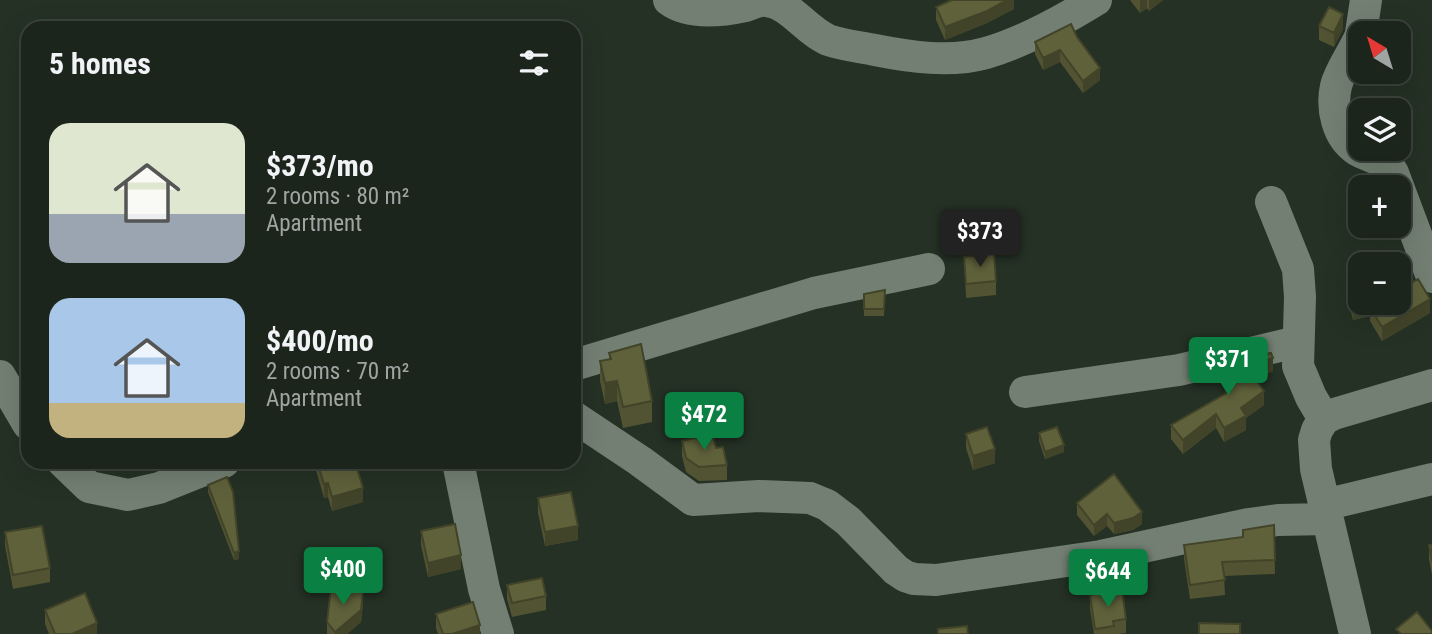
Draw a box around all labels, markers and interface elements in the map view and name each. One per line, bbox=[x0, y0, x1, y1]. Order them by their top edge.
north arrow bbox=[1348, 21, 1410, 84]
map controls bbox=[1348, 21, 1411, 315]
icon: filters bbox=[515, 44, 553, 82]
text: 5 homes bbox=[49, 46, 151, 81]
button: layers bbox=[1348, 98, 1411, 161]
text: $373/mo bbox=[266, 148, 374, 183]
icon: home bbox=[105, 151, 189, 235]
button: + bbox=[1348, 175, 1411, 238]
text: 2 rooms · 80 m² bbox=[266, 183, 409, 210]
text: Apartment bbox=[266, 210, 362, 237]
pin: $373 bbox=[939, 210, 1021, 269]
text: $373 bbox=[957, 218, 1003, 245]
button: − bbox=[1348, 252, 1411, 315]
text: $400/mo bbox=[266, 323, 374, 358]
icon: home bbox=[105, 326, 189, 410]
pin: $371 bbox=[1187, 338, 1269, 397]
text: $371 bbox=[1205, 346, 1251, 373]
text: 2 rooms · 70 m² bbox=[266, 358, 409, 385]
text: Apartment bbox=[266, 385, 362, 412]
pin: $472 bbox=[663, 392, 745, 452]
text: $472 bbox=[681, 401, 727, 428]
pin: $400 bbox=[302, 548, 384, 607]
pin: $644 bbox=[1067, 550, 1149, 609]
text: $400 bbox=[320, 556, 366, 583]
text: $644 bbox=[1085, 558, 1131, 585]

